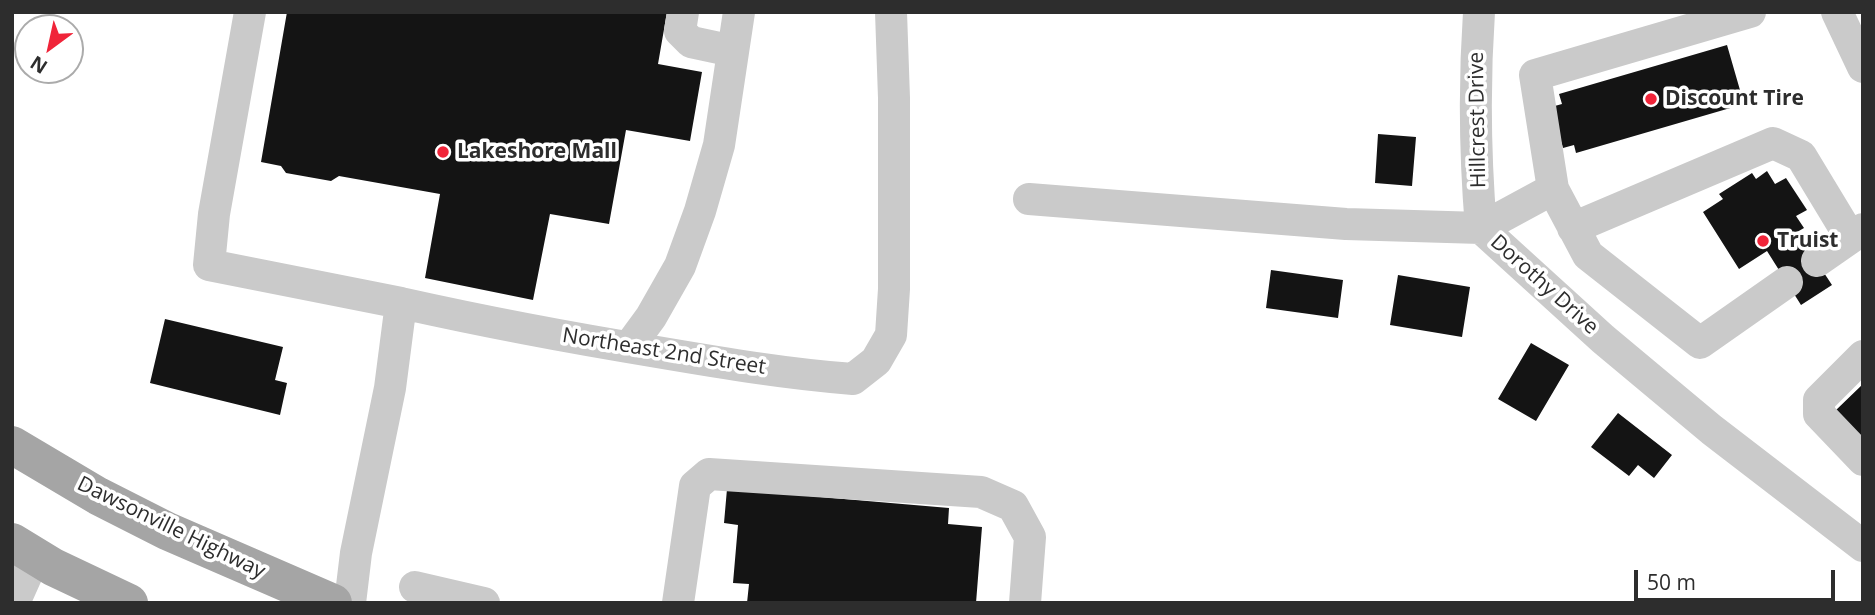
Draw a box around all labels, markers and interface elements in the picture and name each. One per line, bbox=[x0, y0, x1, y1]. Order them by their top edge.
north arrow bbox=[14, 14, 84, 84]
text: N bbox=[25, 50, 52, 80]
street label: Hillcrest Drive bbox=[1464, 52, 1492, 188]
place label: Discount Tire bbox=[1665, 86, 1804, 112]
marker: Discount Tire bbox=[1643, 91, 1659, 107]
place label: Lakeshore Mall bbox=[457, 139, 617, 165]
marker: Lakeshore Mall bbox=[435, 144, 451, 160]
place label: Truist bbox=[1777, 228, 1838, 254]
street label: Dorothy Drive bbox=[1485, 230, 1603, 340]
marker: Truist bbox=[1755, 233, 1771, 249]
street label: Northeast 2nd Street bbox=[560, 323, 768, 381]
street label: Dawsonville Highway bbox=[73, 472, 269, 584]
scale bar bbox=[1637, 556, 1838, 600]
text: 50 m bbox=[1647, 568, 1696, 596]

